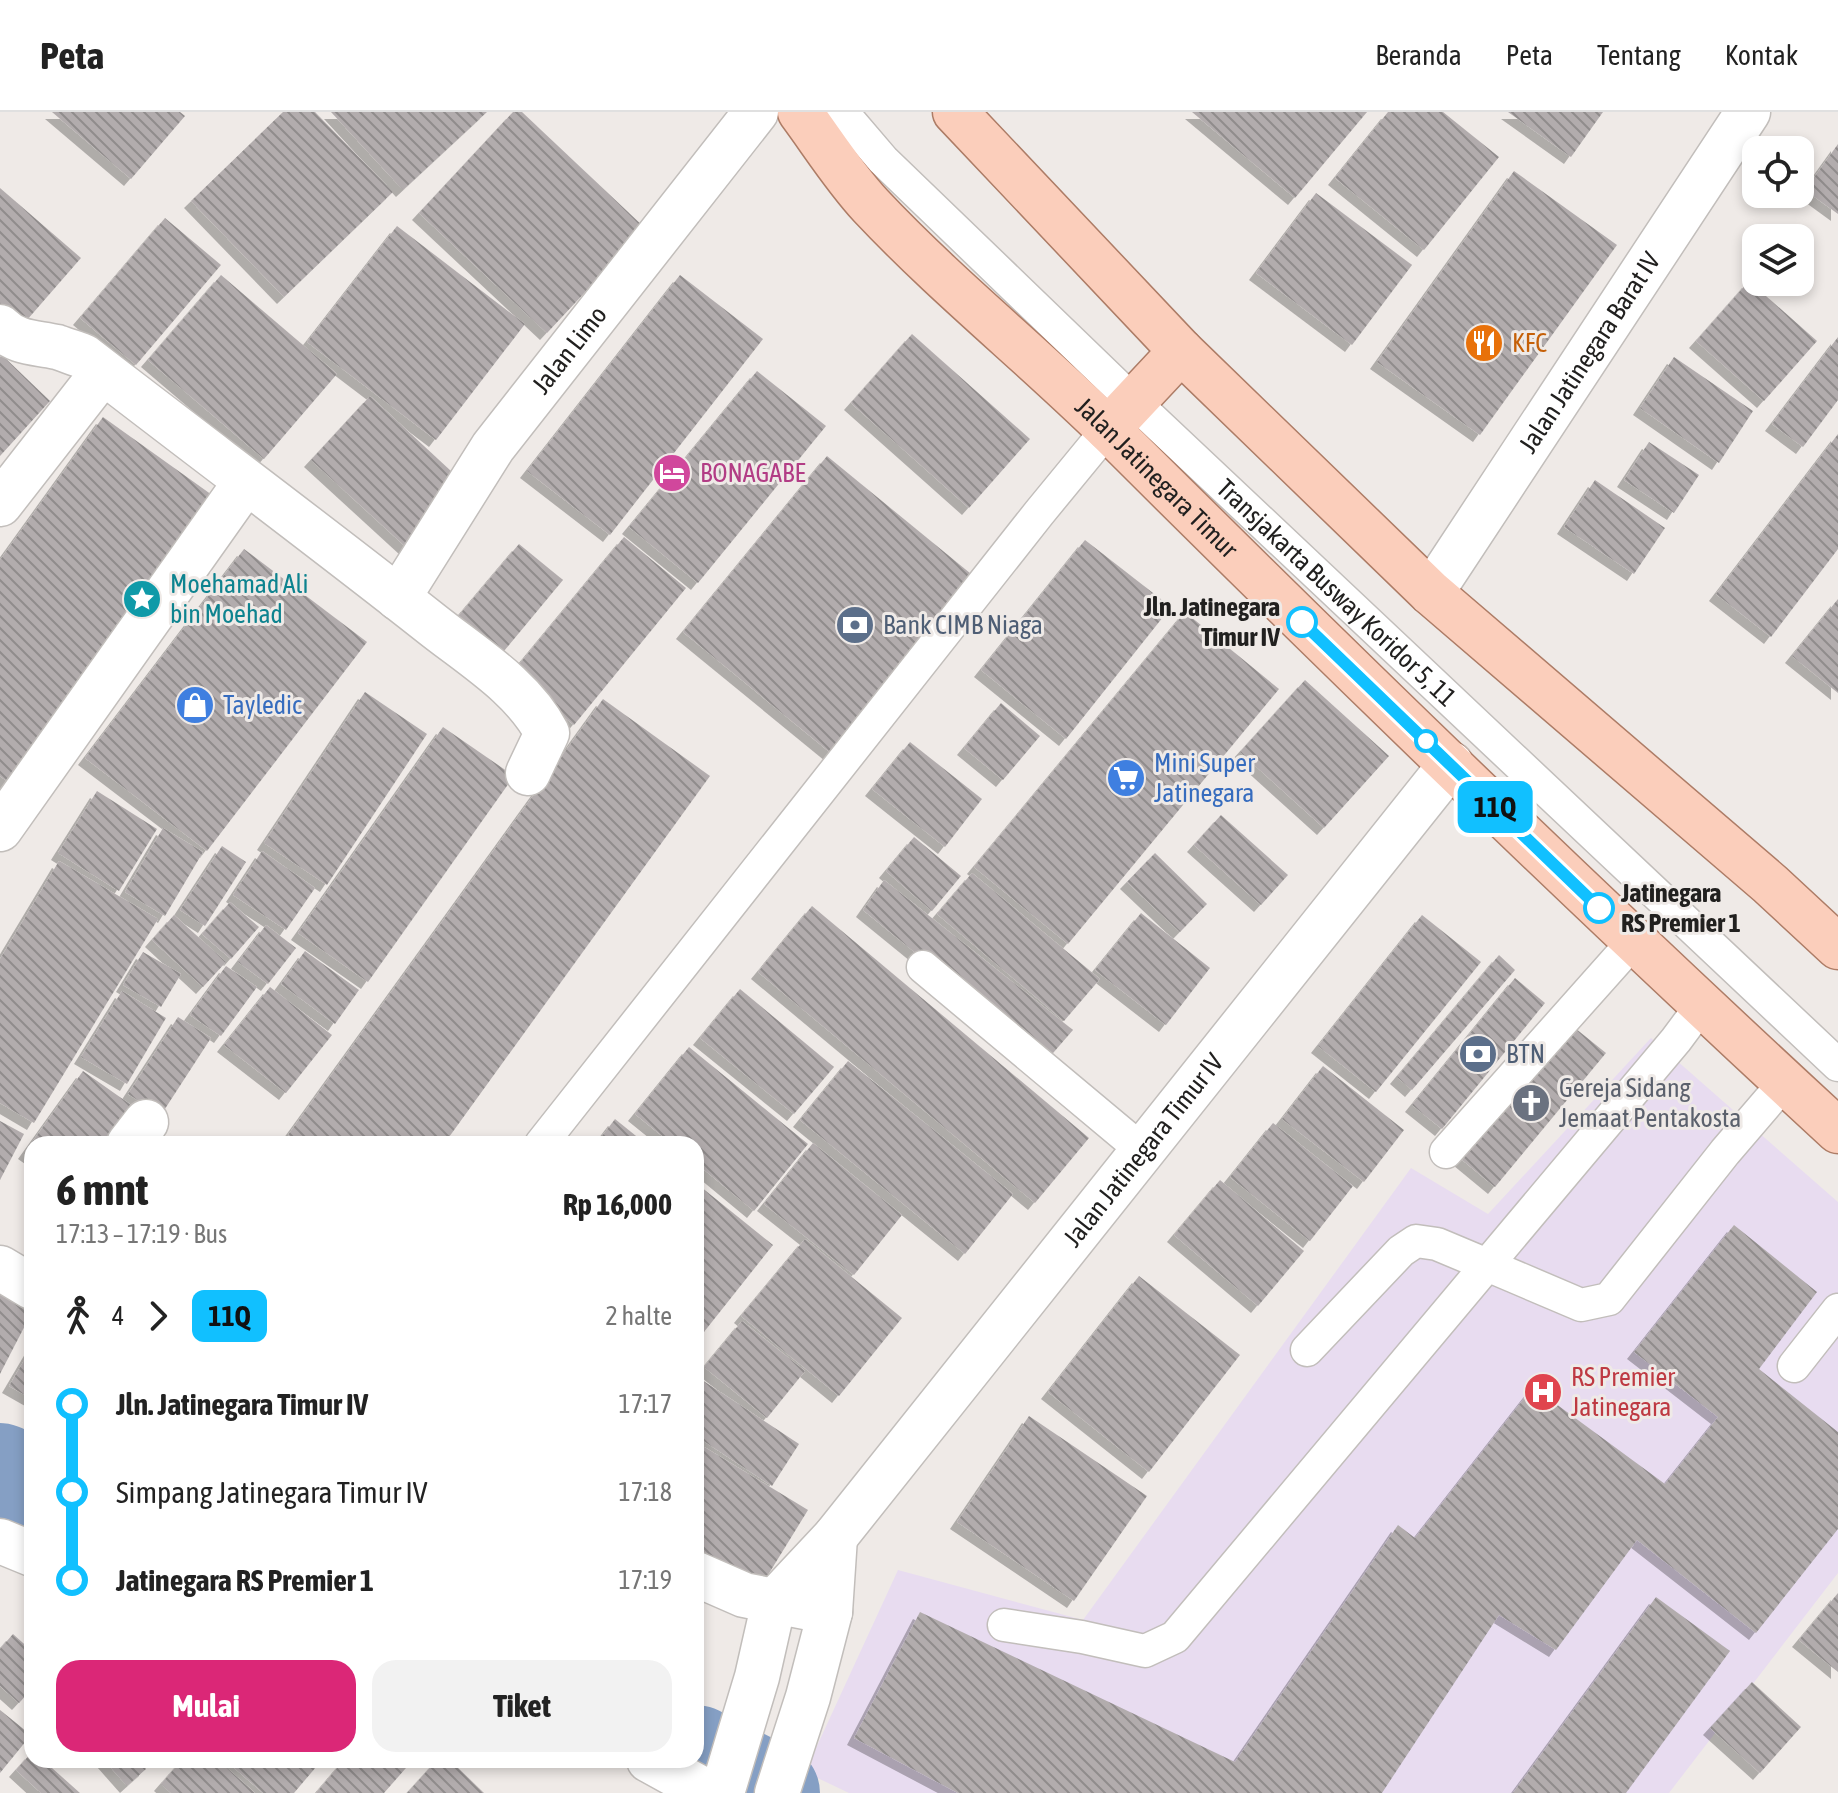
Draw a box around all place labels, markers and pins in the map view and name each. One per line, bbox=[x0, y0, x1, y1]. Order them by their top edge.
restaurant icon: KFC bbox=[1463, 322, 1505, 364]
place label: KFC bbox=[1512, 328, 1547, 358]
hotel icon: BONAGABE bbox=[651, 452, 693, 494]
place label: BONAGABE bbox=[700, 458, 806, 488]
place label: Moehamad Ali bin Moehad bbox=[170, 569, 308, 629]
place icon: Moehamad Ali bin Moehad bbox=[121, 578, 163, 620]
place label: Jln. Jatinegara Timur IV bbox=[1143, 592, 1280, 652]
bank icon: Bank CIMB Niaga bbox=[834, 604, 876, 646]
marker: Jln. Jatinegara Timur IV bbox=[1287, 607, 1317, 637]
place label: Bank CIMB Niaga bbox=[883, 610, 1043, 640]
shop icon: Tayledic bbox=[174, 684, 216, 726]
place label: Tayledic bbox=[223, 690, 302, 720]
unlabelled marker bbox=[1415, 730, 1437, 752]
place label: Mini Super Jatinegara bbox=[1154, 748, 1255, 808]
supermarket icon: Mini Super Jatinegara bbox=[1105, 757, 1147, 799]
place label: Jatinegara RS Premier 1 bbox=[1620, 878, 1741, 938]
marker: Jatinegara RS Premier 1 bbox=[1584, 893, 1614, 923]
bank icon: BTN bbox=[1457, 1033, 1499, 1075]
place label: BTN bbox=[1506, 1039, 1545, 1069]
place label: Gereja Sidang Jemaat Pentakosta bbox=[1559, 1073, 1741, 1133]
church icon: Gereja Sidang Jemaat Pentakosta bbox=[1510, 1082, 1552, 1124]
place label: RS Premier Jatinegara bbox=[1571, 1362, 1675, 1422]
hospital icon: RS Premier Jatinegara bbox=[1522, 1371, 1564, 1413]

